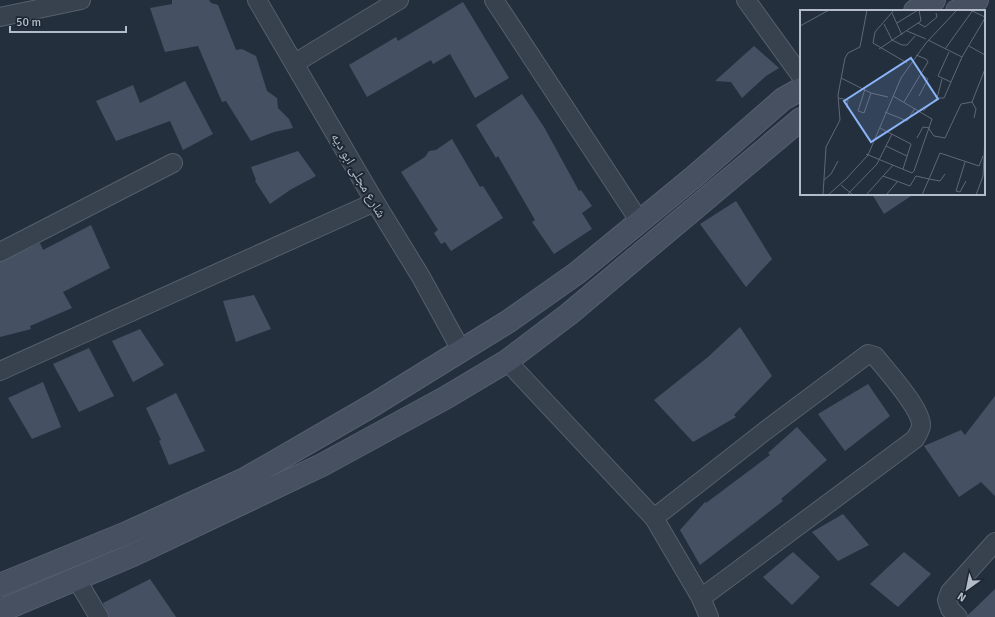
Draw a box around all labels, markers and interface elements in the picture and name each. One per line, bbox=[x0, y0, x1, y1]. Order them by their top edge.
scale bar bbox=[10, 8, 126, 34]
inset map bbox=[800, 10, 985, 195]
text: 50 m bbox=[16, 15, 41, 30]
street label: شارع مجلى ابو ديه bbox=[327, 130, 390, 221]
north arrow bbox=[947, 569, 987, 609]
text: N bbox=[955, 589, 969, 605]

